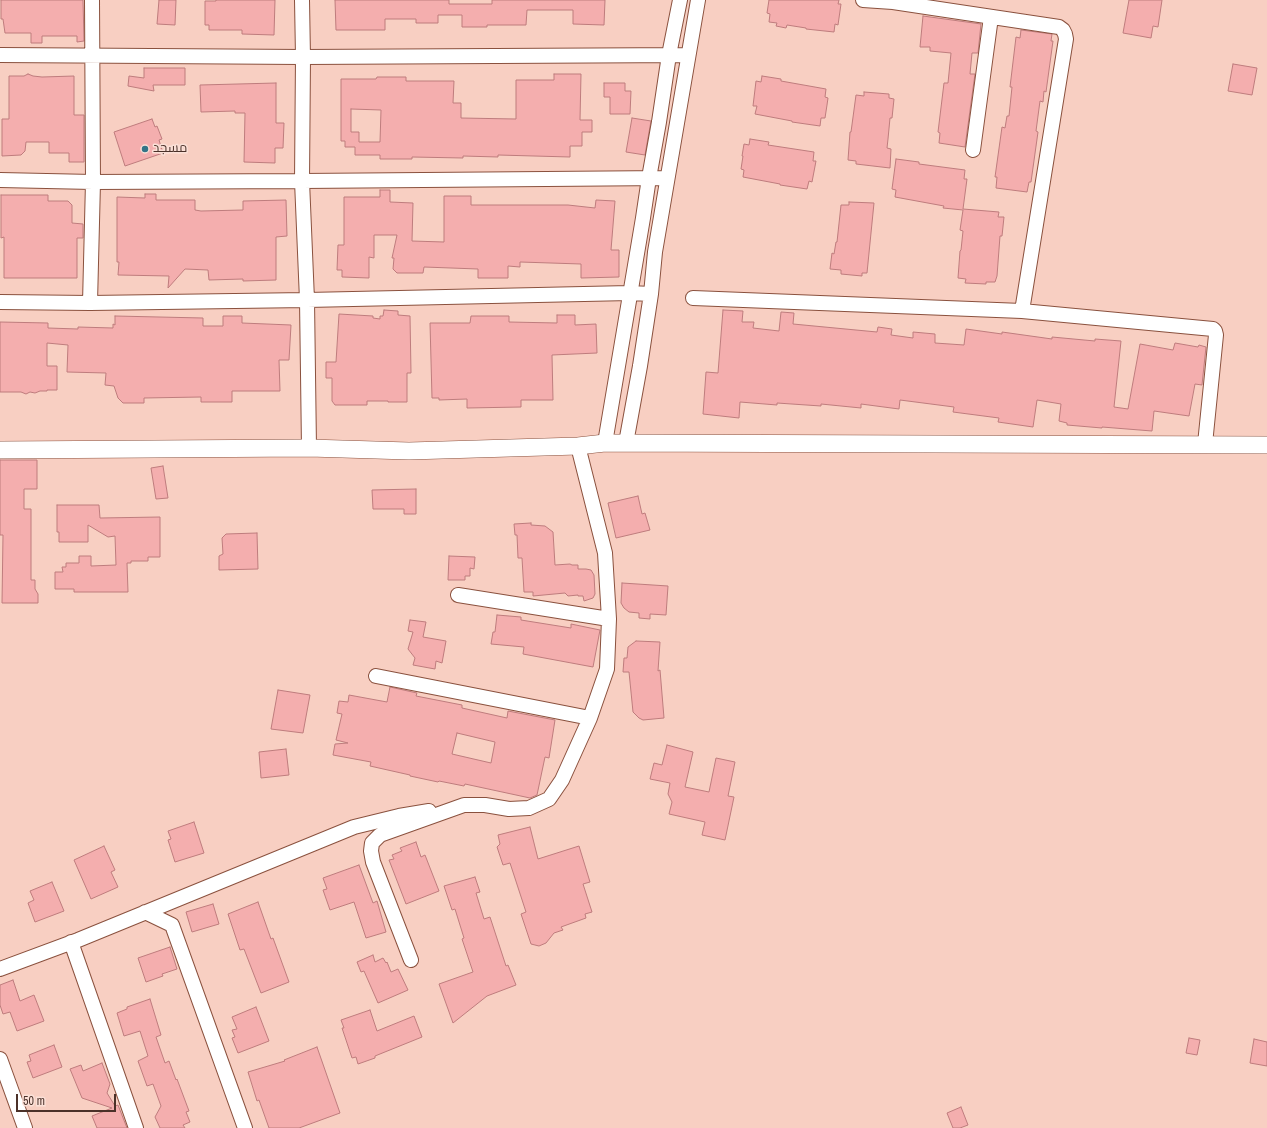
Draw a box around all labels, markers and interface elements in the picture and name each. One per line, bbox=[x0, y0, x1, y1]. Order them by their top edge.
place label: مسجد bbox=[153, 141, 187, 157]
marker: مسجد bbox=[140, 144, 150, 154]
scale bar bbox=[18, 1086, 118, 1112]
text: 50 m bbox=[23, 1093, 45, 1109]

